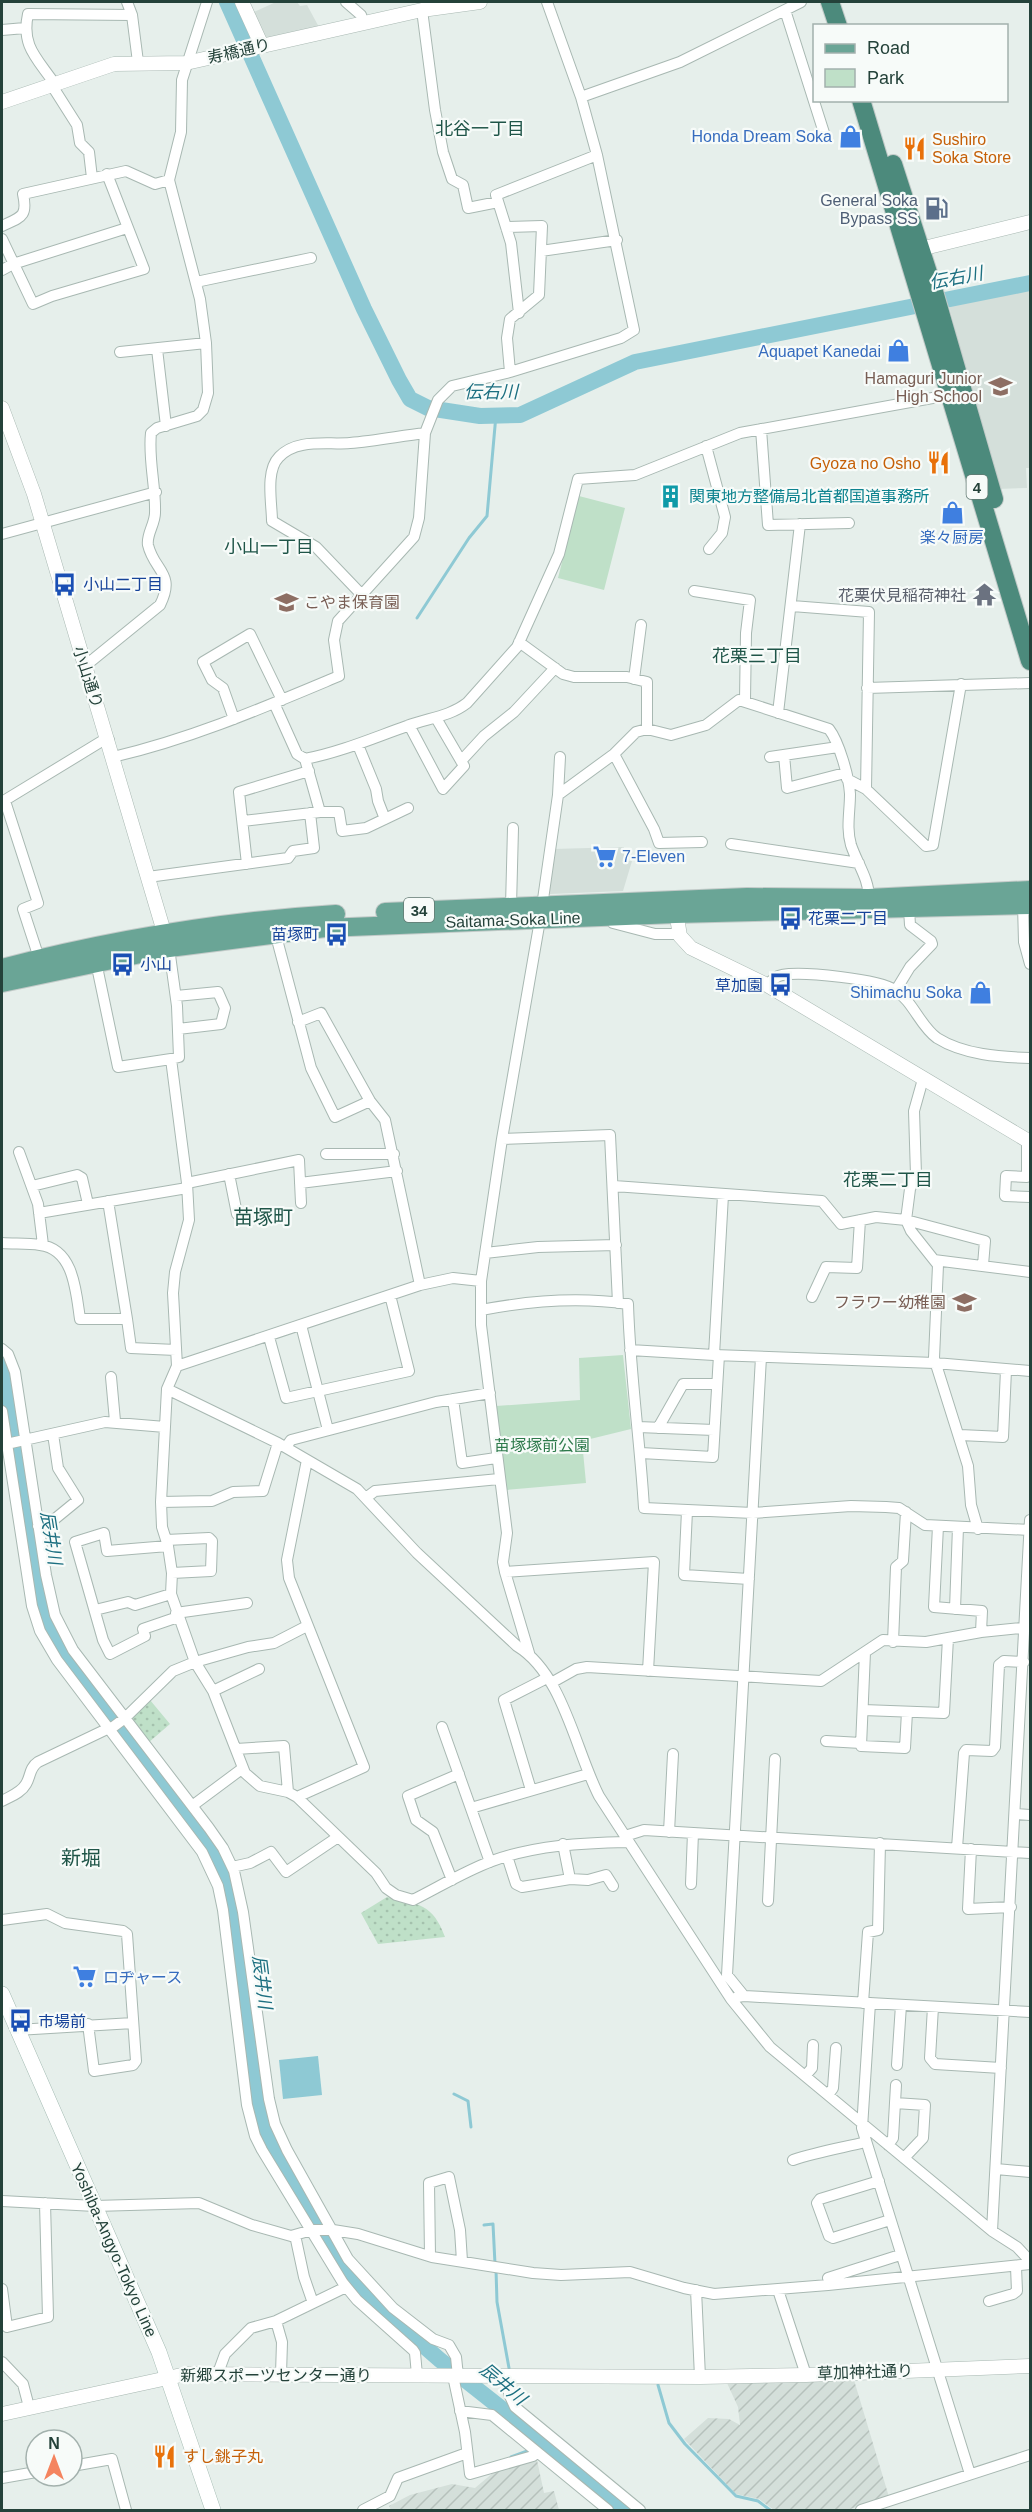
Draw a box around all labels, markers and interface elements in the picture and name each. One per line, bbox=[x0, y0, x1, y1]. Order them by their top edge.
legend bbox=[813, 24, 1008, 102]
street label: 寿橋通り bbox=[206, 36, 272, 66]
text: Road bbox=[867, 38, 910, 58]
text: Park bbox=[867, 68, 905, 88]
district label: 北谷一丁目 bbox=[435, 119, 525, 139]
shop icon: Honda Dream Soka bbox=[837, 123, 863, 149]
place label: Honda Dream Soka bbox=[691, 128, 832, 145]
place label: Sushiro Soka Store bbox=[932, 131, 1011, 166]
restaurant icon: Sushiro Soka Store bbox=[901, 135, 927, 161]
place label: General Soka Bypass SS bbox=[820, 192, 918, 227]
fuel station icon: General Soka Bypass SS bbox=[923, 196, 949, 222]
water label: 伝右川 bbox=[928, 263, 986, 293]
shop icon: Aquapet Kanedai bbox=[886, 338, 912, 364]
place label: Aquapet Kanedai bbox=[758, 343, 881, 360]
place label: Hamaguri Junior High School bbox=[865, 370, 983, 405]
school or university icon: Hamaguri Junior High School bbox=[987, 374, 1013, 400]
water label: 伝右川 bbox=[464, 382, 520, 402]
restaurant icon: Gyoza no Osho bbox=[926, 450, 952, 476]
place label: Gyoza no Osho bbox=[810, 455, 921, 472]
road number: 4 bbox=[966, 475, 988, 499]
building icon: 関東地方整備局北首都国道事務所 bbox=[658, 483, 684, 509]
place label: 関東地方整備局北首都国道事務所 bbox=[689, 488, 929, 505]
shop icon: 楽々厨房 bbox=[939, 499, 965, 525]
place label: 楽々厨房 bbox=[920, 529, 984, 546]
district label: 小山一丁目 bbox=[224, 537, 314, 557]
bus stop icon: 小山二丁目 bbox=[52, 571, 78, 597]
place label: 小山二丁目 bbox=[83, 576, 163, 593]
temple icon: 花栗伏見稲荷神社 bbox=[971, 582, 997, 608]
place label: 花栗伏見稲荷神社 bbox=[838, 587, 966, 604]
school or university icon: こやま保育園 bbox=[273, 589, 299, 615]
place label: こやま保育園 bbox=[304, 594, 400, 611]
street label: 小山通り bbox=[70, 644, 106, 710]
district label: 花栗三丁目 bbox=[712, 646, 802, 666]
supermarket icon: 7-Eleven bbox=[591, 843, 617, 869]
place label: 7-Eleven bbox=[622, 848, 685, 865]
road number: 34 bbox=[404, 898, 434, 922]
bus stop icon: 花栗二丁目 bbox=[777, 905, 803, 931]
street label: Saitama-Soka Line bbox=[445, 909, 581, 931]
place label: 花栗二丁目 bbox=[808, 910, 888, 927]
bus stop icon: 苗塚町 bbox=[324, 921, 350, 947]
place label: 苗塚町 bbox=[271, 926, 319, 943]
bus stop icon: 小山 bbox=[109, 951, 135, 977]
place label: 小山 bbox=[140, 956, 172, 973]
bus stop icon: 草加園 bbox=[768, 972, 794, 998]
place label: 草加園 bbox=[715, 977, 763, 994]
shop icon: Shimachu Soka bbox=[967, 979, 993, 1005]
place label: Shimachu Soka bbox=[850, 984, 962, 1001]
district label: 花栗二丁目 bbox=[843, 1170, 933, 1190]
district label: 苗塚町 bbox=[233, 1206, 293, 1228]
school or university icon: フラワー幼稚園 bbox=[951, 1289, 977, 1315]
place label: フラワー幼稚園 bbox=[834, 1294, 946, 1311]
park label: 苗塚塚前公園 bbox=[494, 1437, 590, 1454]
water label: 辰井川 bbox=[37, 1510, 65, 1568]
district label: 新堀 bbox=[61, 1847, 101, 1869]
water label: 辰井川 bbox=[249, 1954, 275, 2012]
supermarket icon: ロヂャース bbox=[72, 1964, 98, 1990]
place label: ロヂャース bbox=[103, 1969, 182, 1986]
bus stop icon: 市場前 bbox=[7, 2008, 33, 2034]
place label: 市場前 bbox=[38, 2013, 86, 2030]
street label: Yoshiba-Angyo-Tokyo Line bbox=[68, 2160, 160, 2340]
water label: 辰井川 bbox=[476, 2359, 532, 2410]
street label: 草加神社通り bbox=[817, 2362, 913, 2382]
street label: 新郷スポーツセンター通り bbox=[180, 2367, 372, 2384]
north arrow bbox=[24, 2428, 84, 2488]
text: N bbox=[48, 2435, 60, 2452]
restaurant icon: すし銚子丸 bbox=[152, 2443, 178, 2469]
place label: すし銚子丸 bbox=[183, 2448, 263, 2465]

